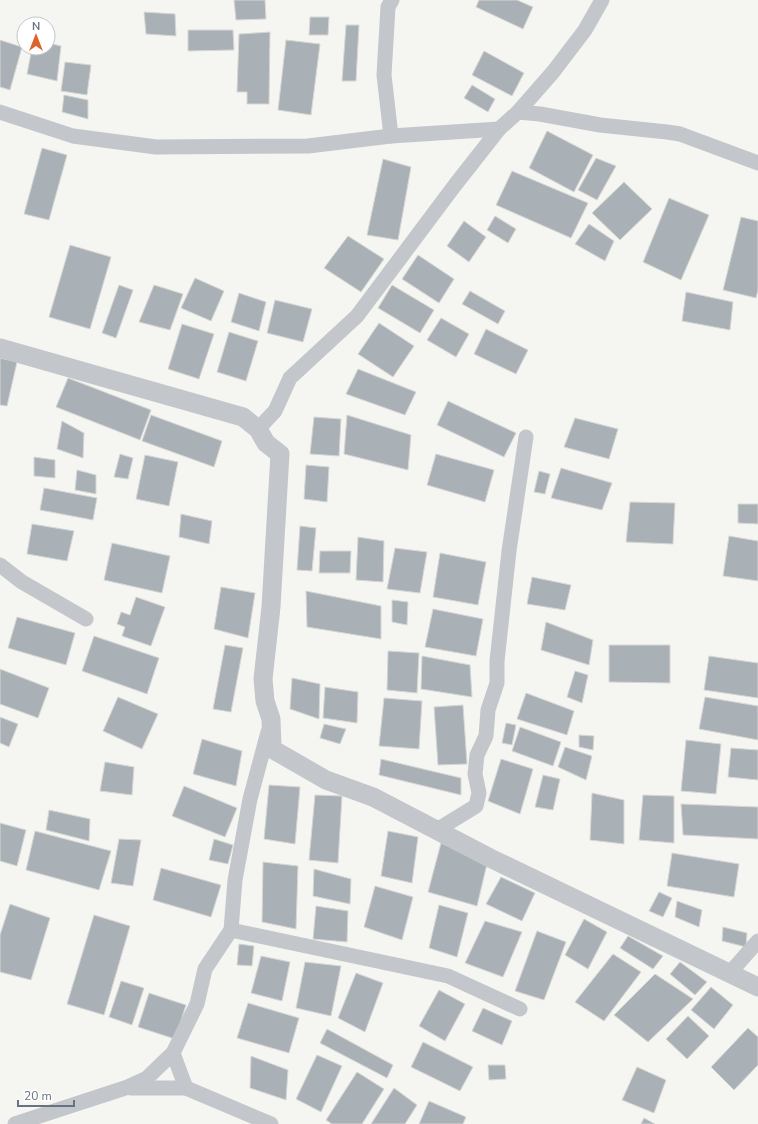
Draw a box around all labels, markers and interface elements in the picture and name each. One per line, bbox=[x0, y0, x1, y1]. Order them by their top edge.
north arrow bbox=[16, 16, 56, 56]
text: N bbox=[32, 19, 40, 34]
scale bar bbox=[18, 1082, 74, 1108]
text: 20 m bbox=[24, 1088, 52, 1104]

